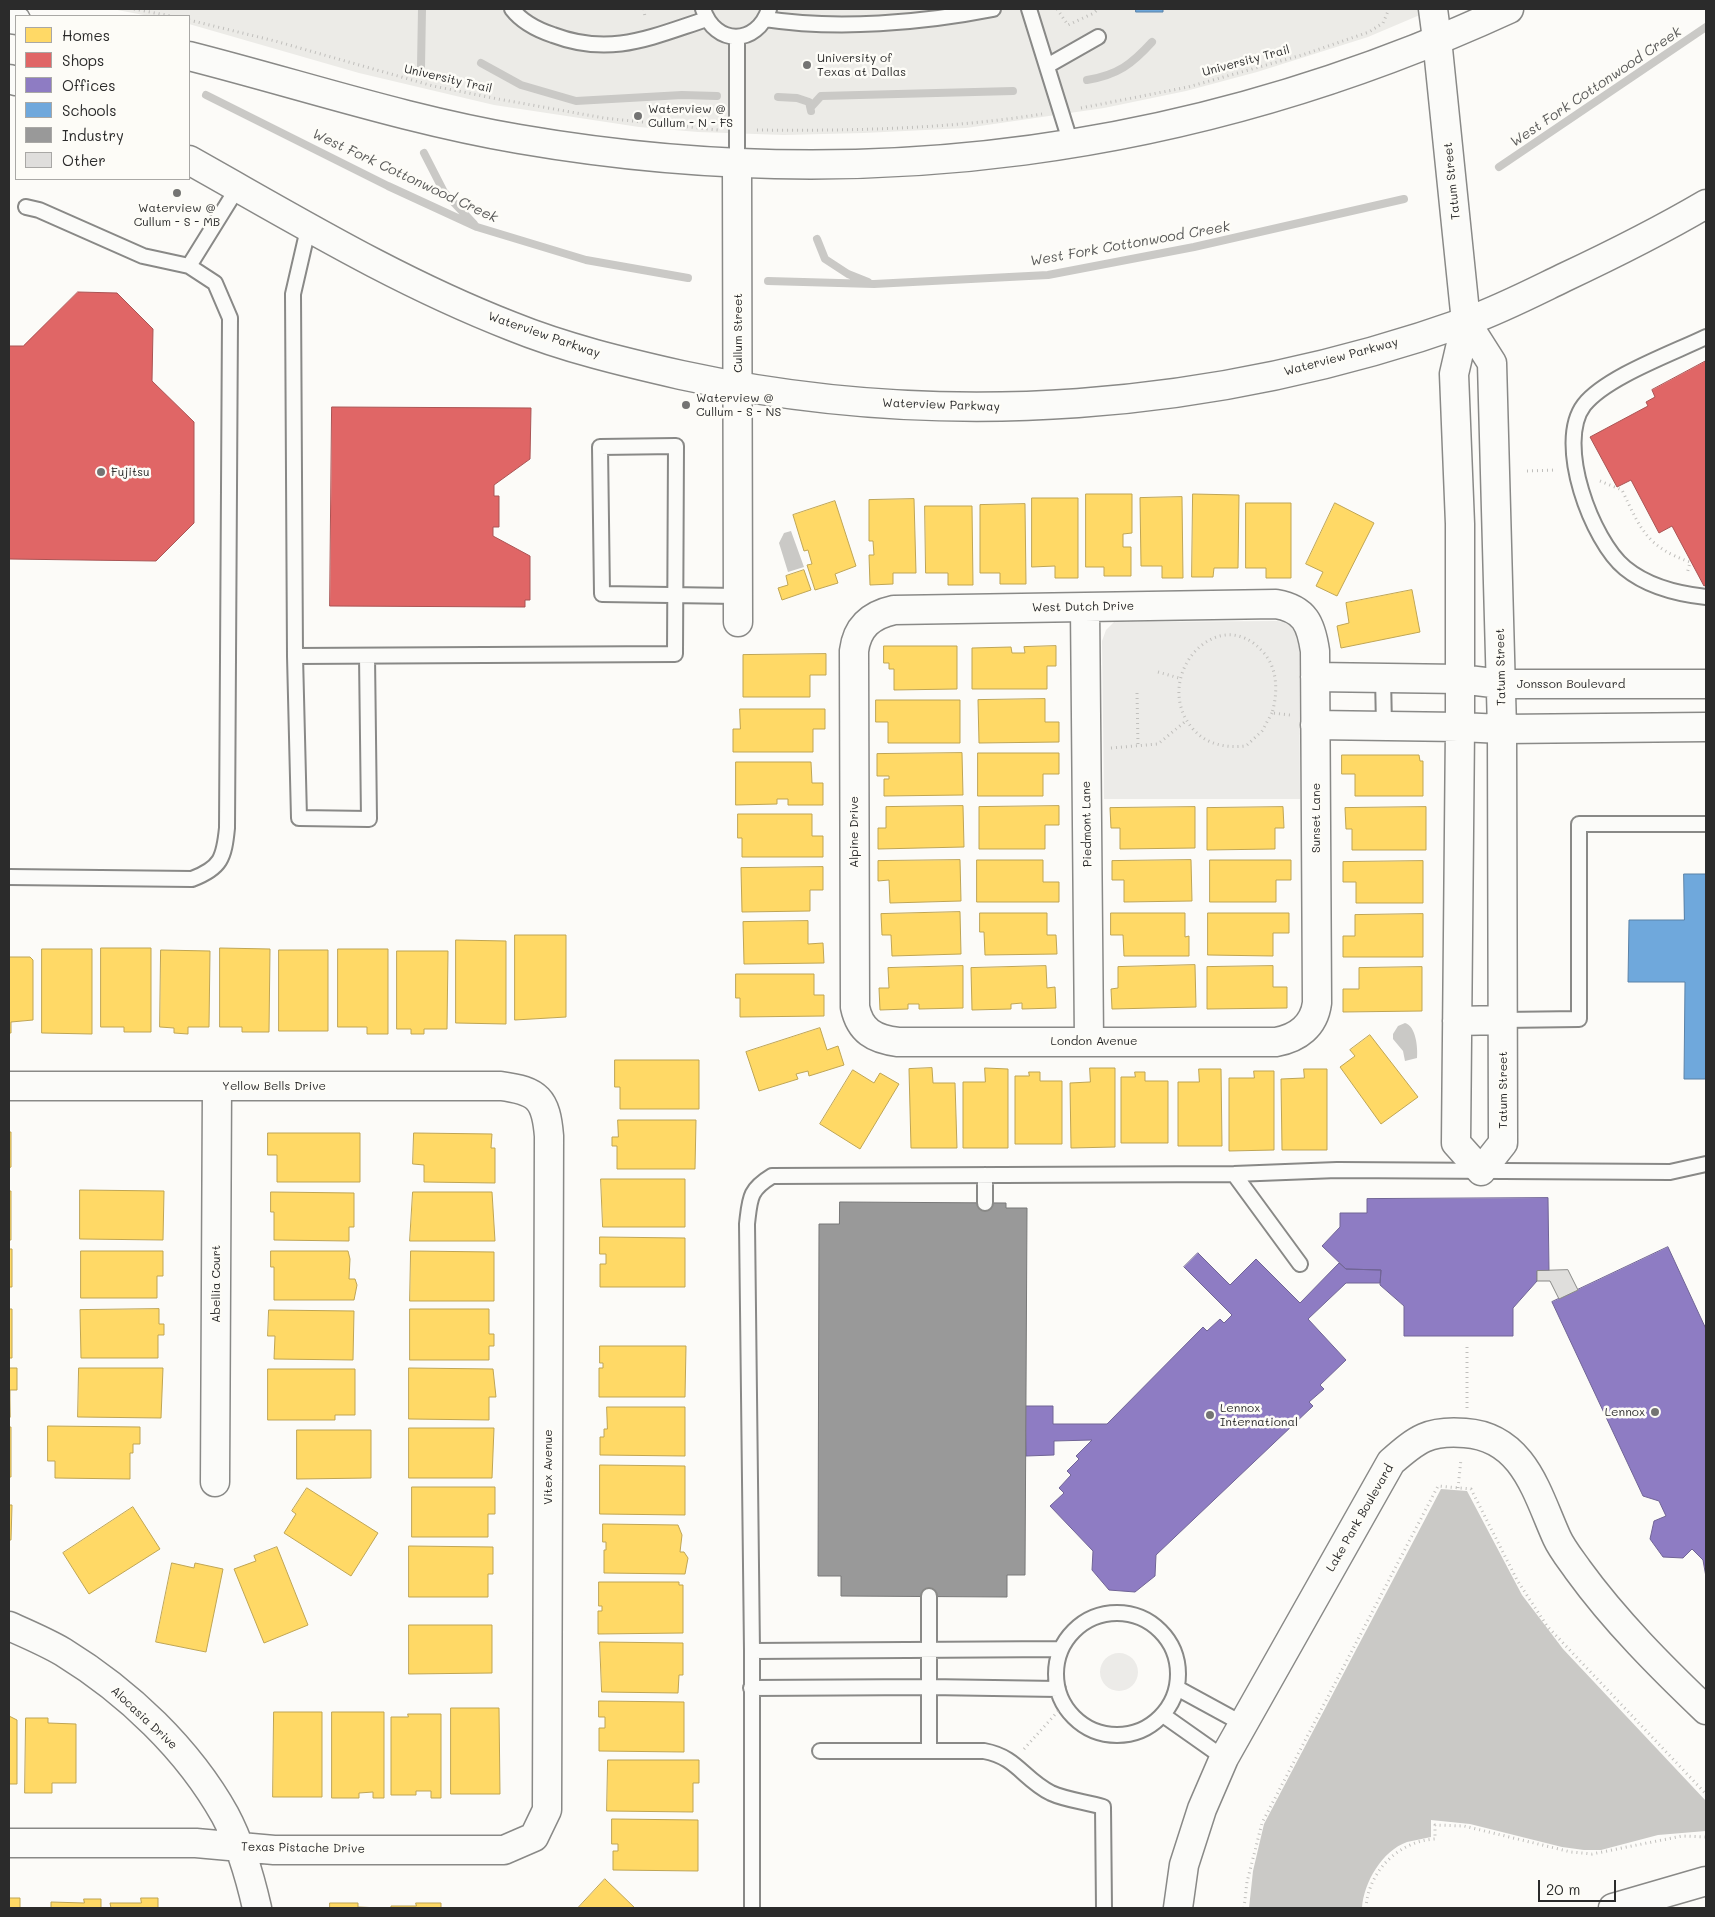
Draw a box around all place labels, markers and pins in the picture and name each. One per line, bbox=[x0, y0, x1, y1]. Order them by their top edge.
place label: University of Texas at Dallas bbox=[817, 51, 906, 79]
marker: University of Texas at Dallas bbox=[801, 59, 813, 71]
place label: Waterview @ Cullum - N - FS bbox=[648, 102, 733, 130]
marker: Waterview @ Cullum - N - FS bbox=[632, 110, 644, 122]
marker: Waterview @ Cullum - S - MB bbox=[171, 187, 183, 199]
place label: Waterview @ Cullum - S - MB bbox=[134, 201, 220, 229]
place label: Waterview @ Cullum - S - NS bbox=[696, 391, 781, 419]
marker: Waterview @ Cullum - S - NS bbox=[680, 399, 692, 411]
place label: Fujitsu bbox=[111, 465, 150, 479]
marker: Fujitsu bbox=[95, 466, 107, 478]
place label: Lennox International bbox=[1220, 1401, 1298, 1429]
place label: Lennox bbox=[1605, 1405, 1645, 1419]
marker: Lennox bbox=[1649, 1406, 1661, 1418]
marker: Lennox International bbox=[1204, 1409, 1216, 1421]

